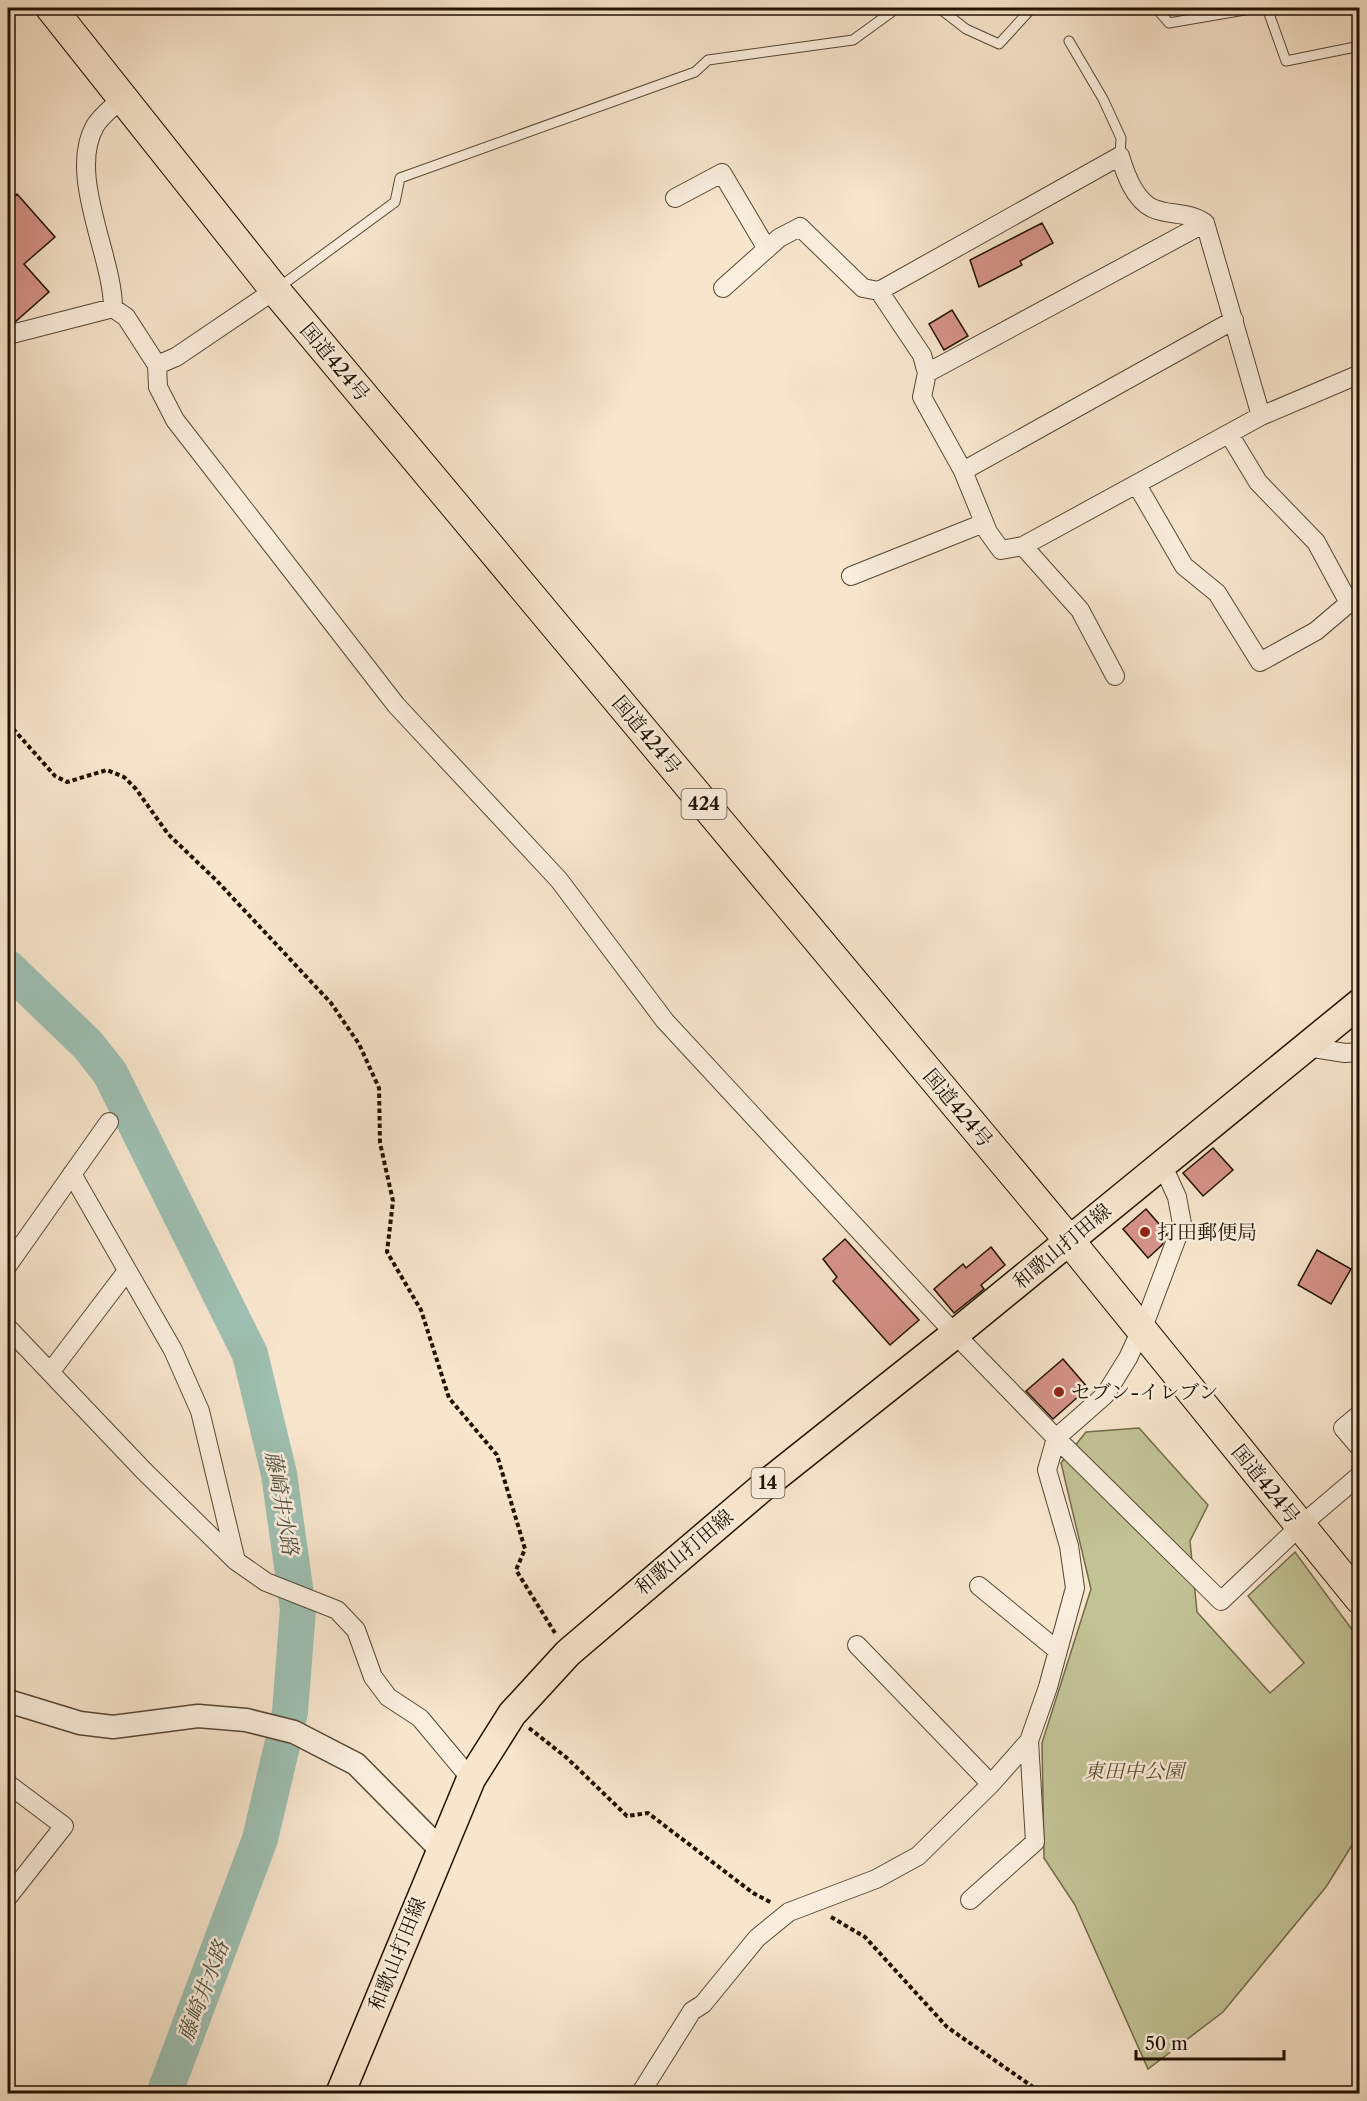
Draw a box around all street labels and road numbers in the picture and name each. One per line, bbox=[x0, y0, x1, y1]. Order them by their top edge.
street label: 国道424号 bbox=[295, 318, 375, 406]
street label: 国道424号 bbox=[607, 691, 687, 779]
road number: 424 bbox=[682, 789, 726, 819]
street label: 国道424号 bbox=[918, 1064, 998, 1152]
street label: 和歌山打田線 bbox=[1008, 1198, 1116, 1294]
street label: 国道424号 bbox=[1227, 1440, 1305, 1528]
road number: 14 bbox=[752, 1468, 784, 1498]
street label: 和歌山打田線 bbox=[630, 1504, 738, 1600]
street label: 和歌山打田線 bbox=[363, 1894, 431, 2014]

